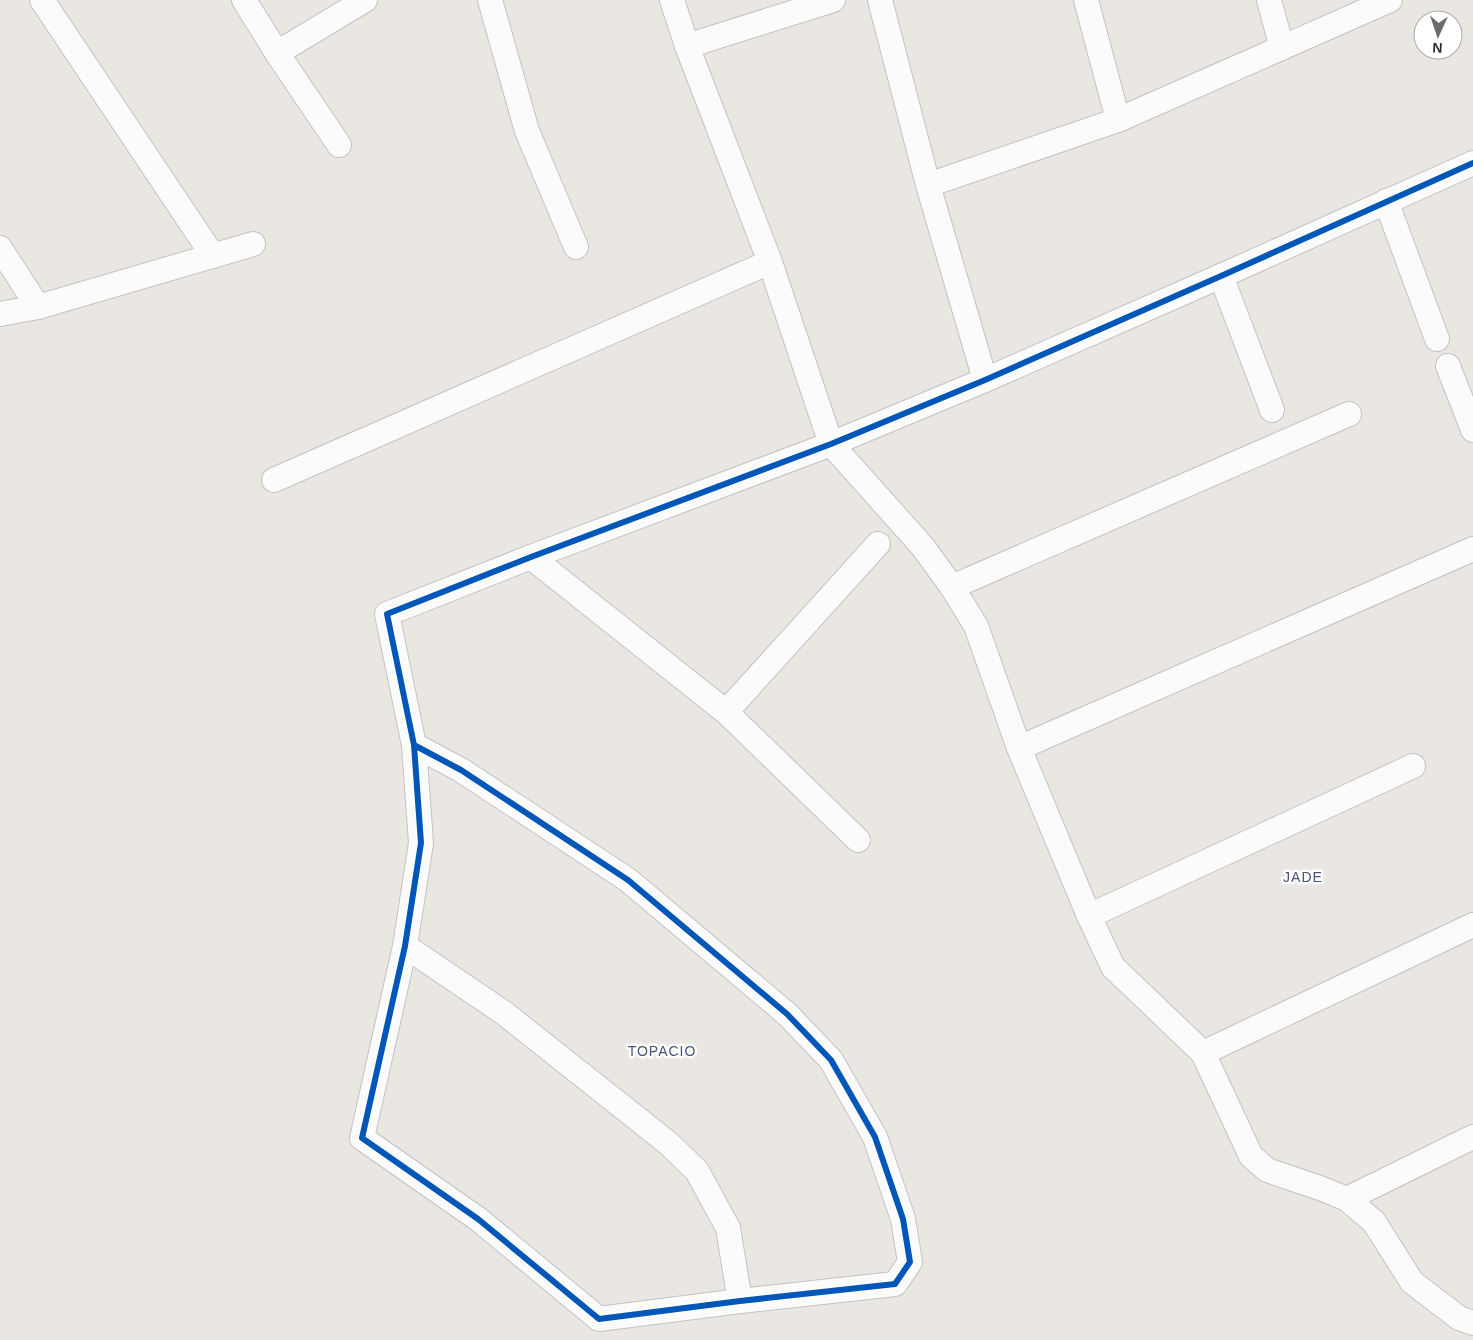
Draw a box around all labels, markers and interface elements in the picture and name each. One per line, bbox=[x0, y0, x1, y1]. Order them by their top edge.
north arrow bbox=[1413, 10, 1463, 60]
text: N bbox=[1432, 40, 1443, 56]
district label: JADE bbox=[1283, 869, 1323, 885]
district label: TOPACIO bbox=[628, 1043, 696, 1059]

